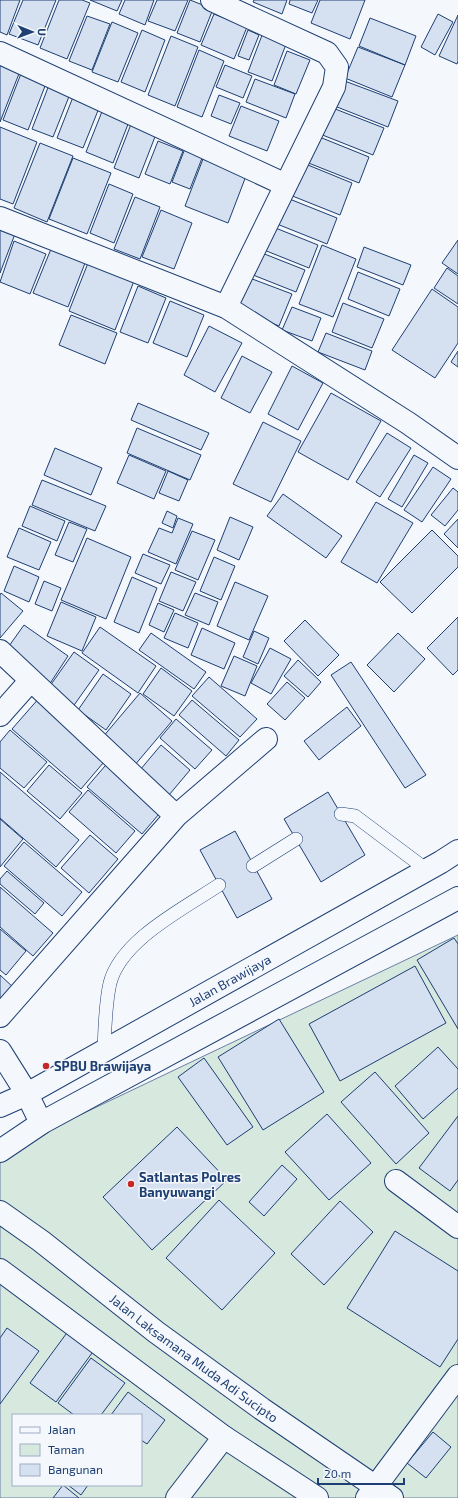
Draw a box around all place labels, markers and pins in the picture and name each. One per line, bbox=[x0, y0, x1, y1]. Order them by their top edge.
place label: SPBU Brawijaya bbox=[54, 1058, 151, 1074]
marker: SPBU Brawijaya bbox=[41, 1061, 51, 1071]
place label: Satlantas Polres Banyuwangi bbox=[139, 1169, 241, 1200]
marker: Satlantas Polres Banyuwangi bbox=[126, 1179, 136, 1189]

